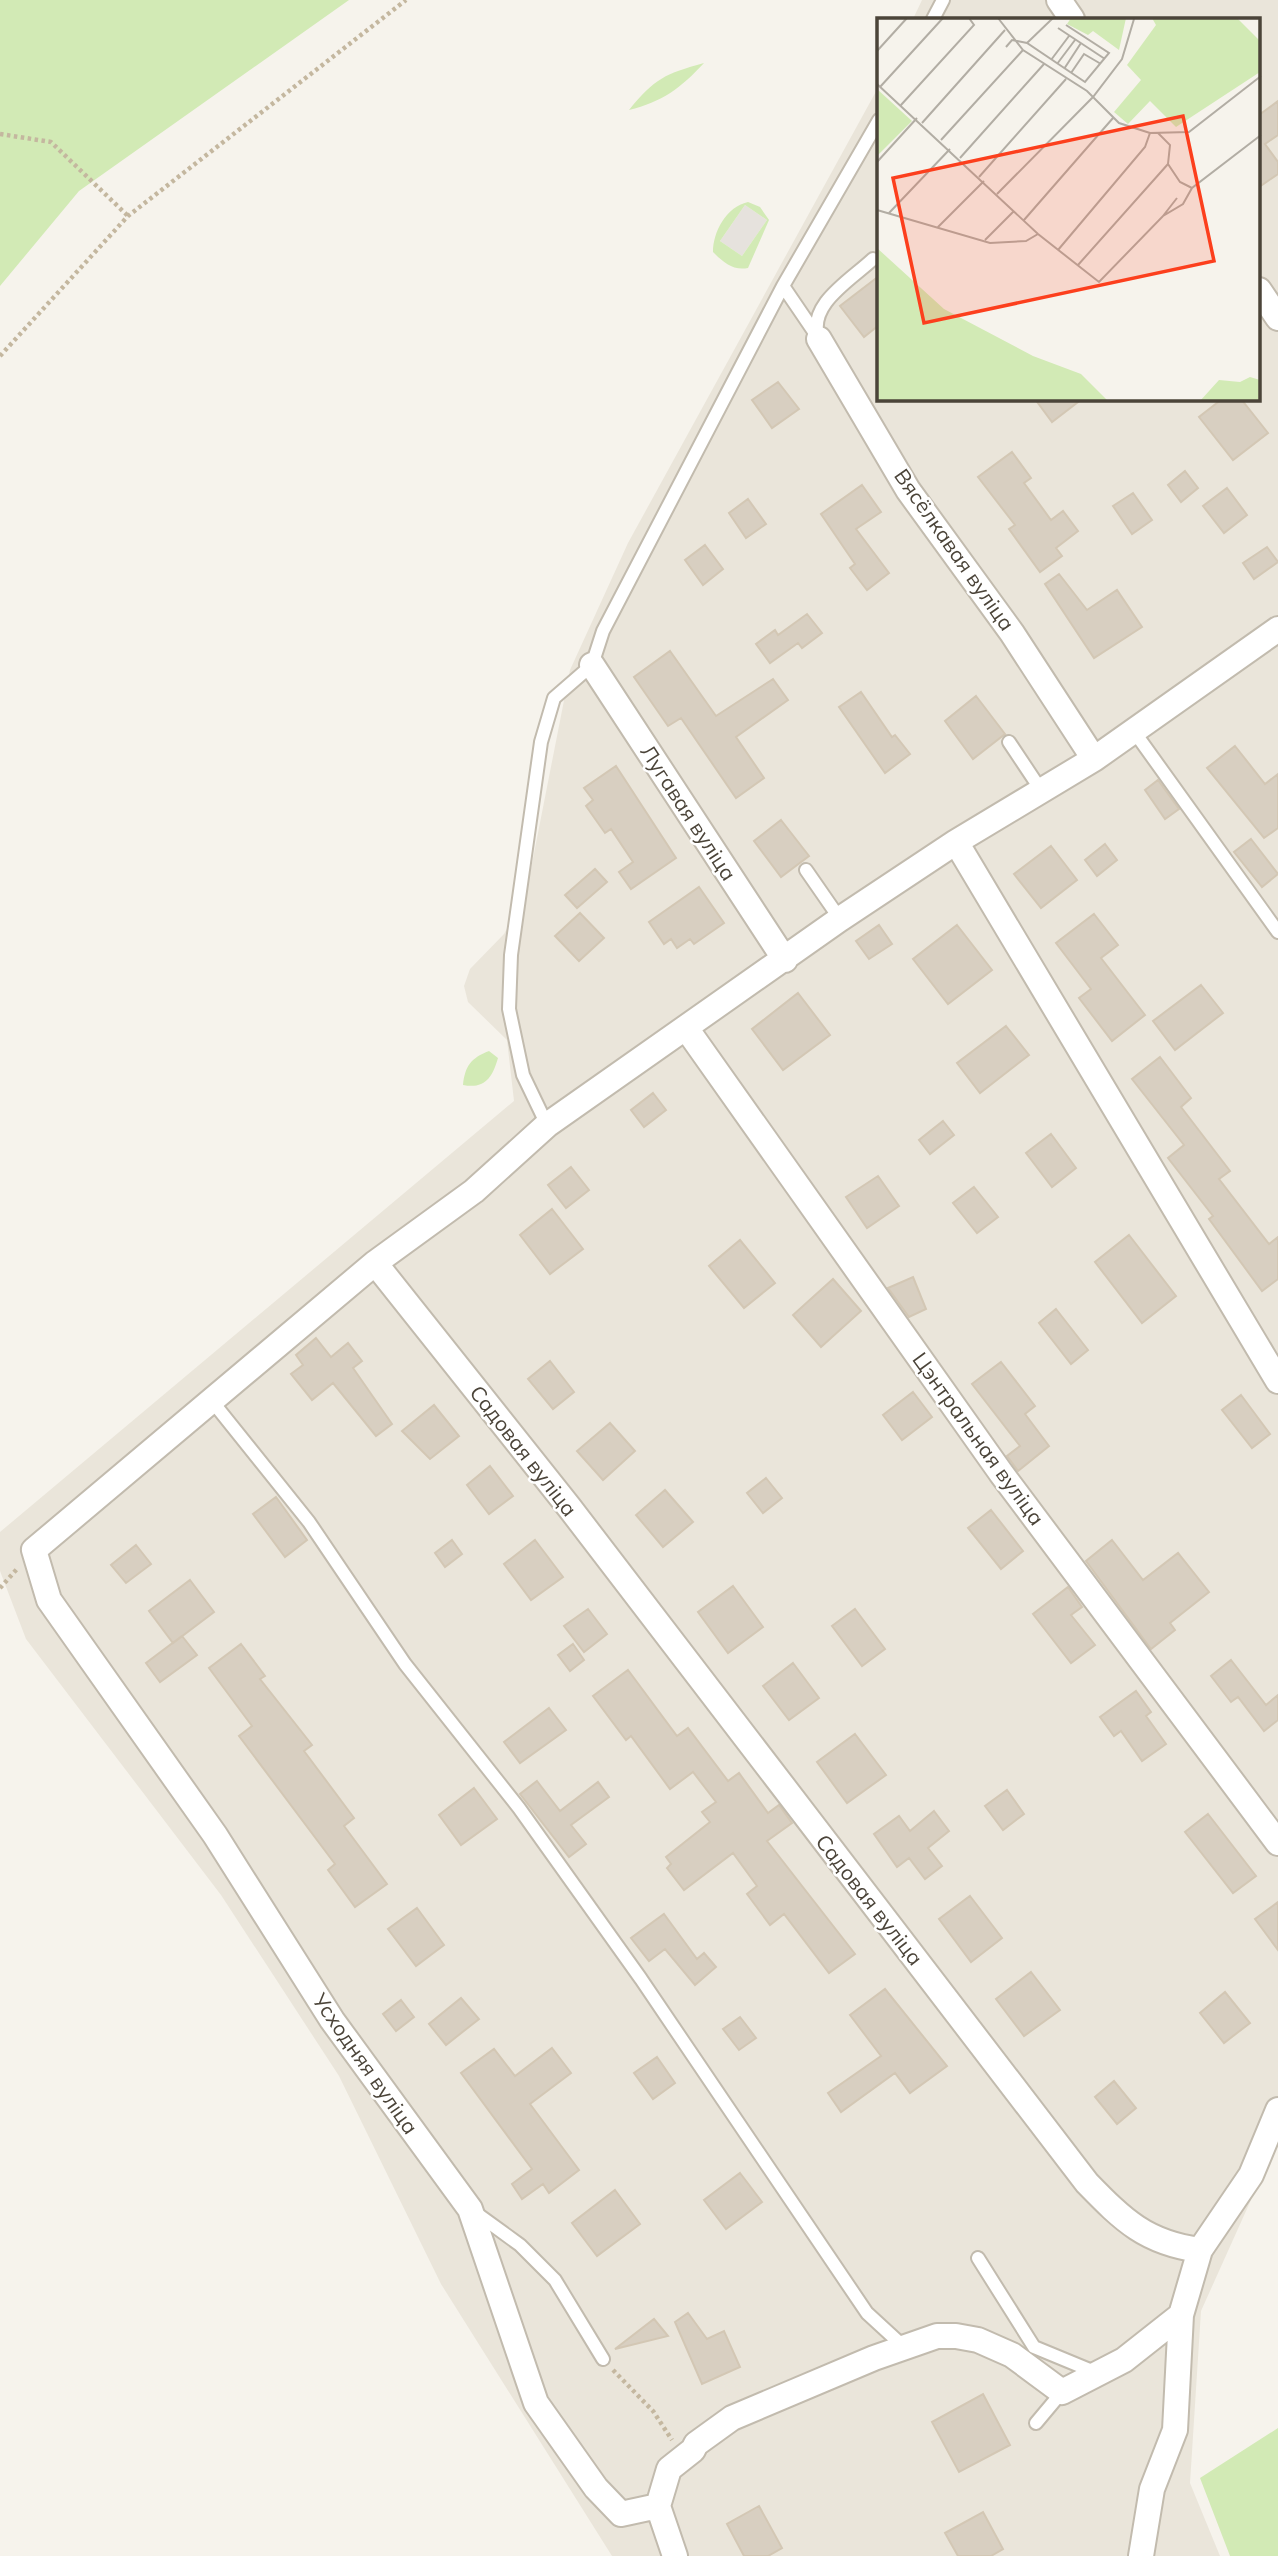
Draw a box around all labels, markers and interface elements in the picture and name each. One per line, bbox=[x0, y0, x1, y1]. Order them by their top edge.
inset map bbox=[877, 18, 1260, 401]
street label: Вясёлкавая вуліца bbox=[889, 463, 1020, 635]
street label: Лугавая вуліца bbox=[635, 740, 742, 885]
street label: Цэнтральная вуліца bbox=[907, 1347, 1050, 1530]
street label: Садовая вуліца bbox=[465, 1380, 583, 1521]
street label: Садовая вуліца bbox=[811, 1829, 929, 1970]
street label: Усходняя вуліца bbox=[307, 1987, 424, 2139]

